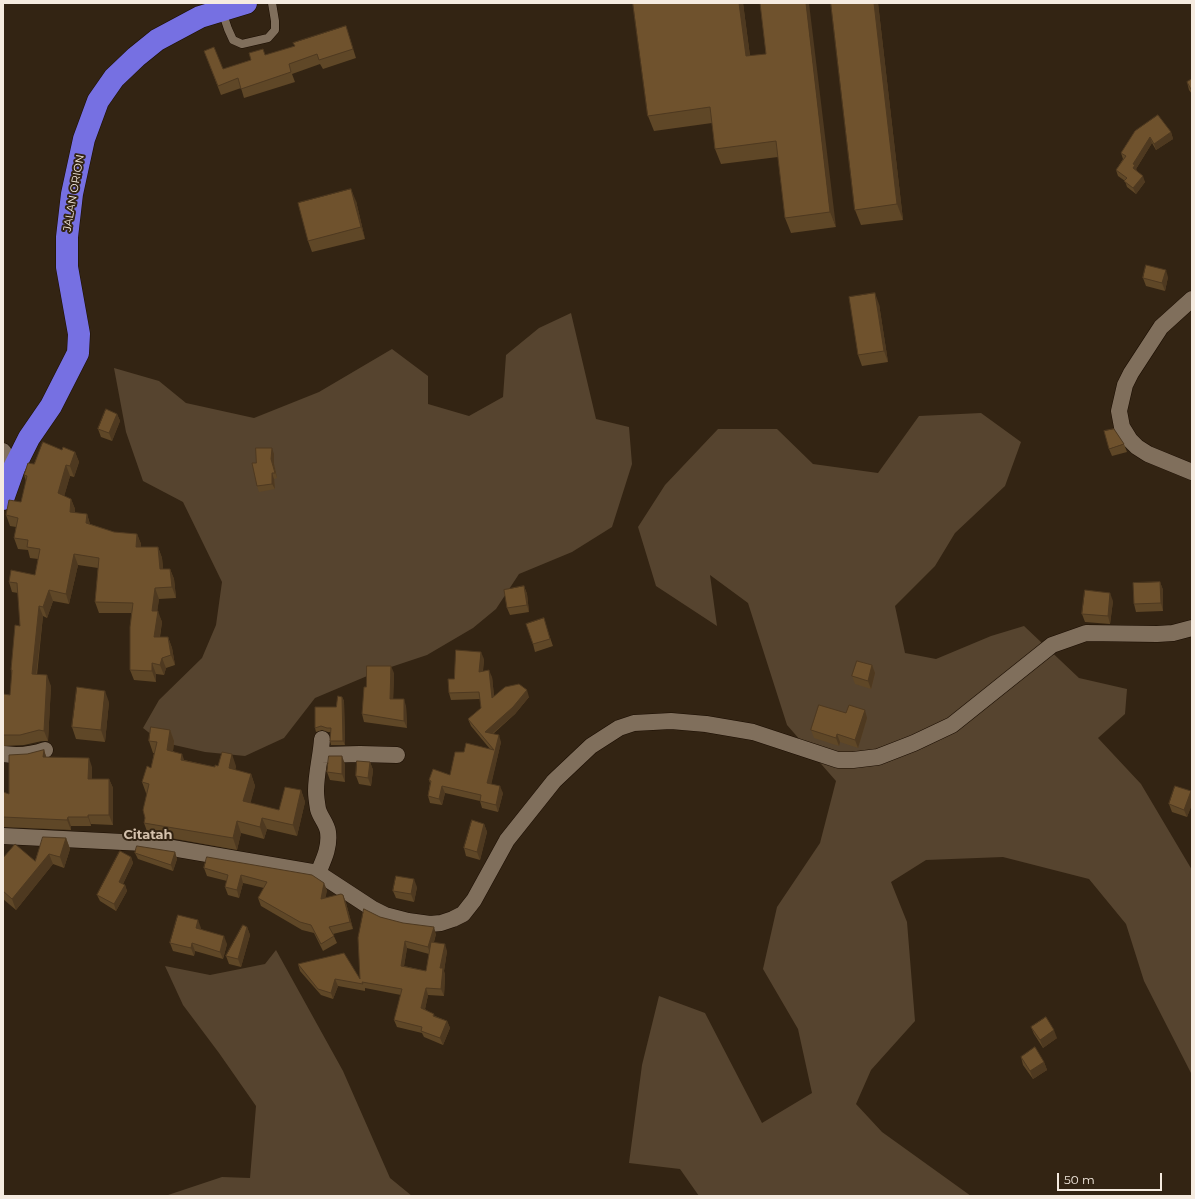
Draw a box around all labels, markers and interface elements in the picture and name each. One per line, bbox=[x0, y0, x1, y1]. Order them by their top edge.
street label: JALAN ORION bbox=[61, 153, 87, 233]
district label: Citatah bbox=[123, 827, 173, 843]
scale bar bbox=[1059, 1165, 1164, 1191]
text: 50 m bbox=[1064, 1172, 1095, 1187]

